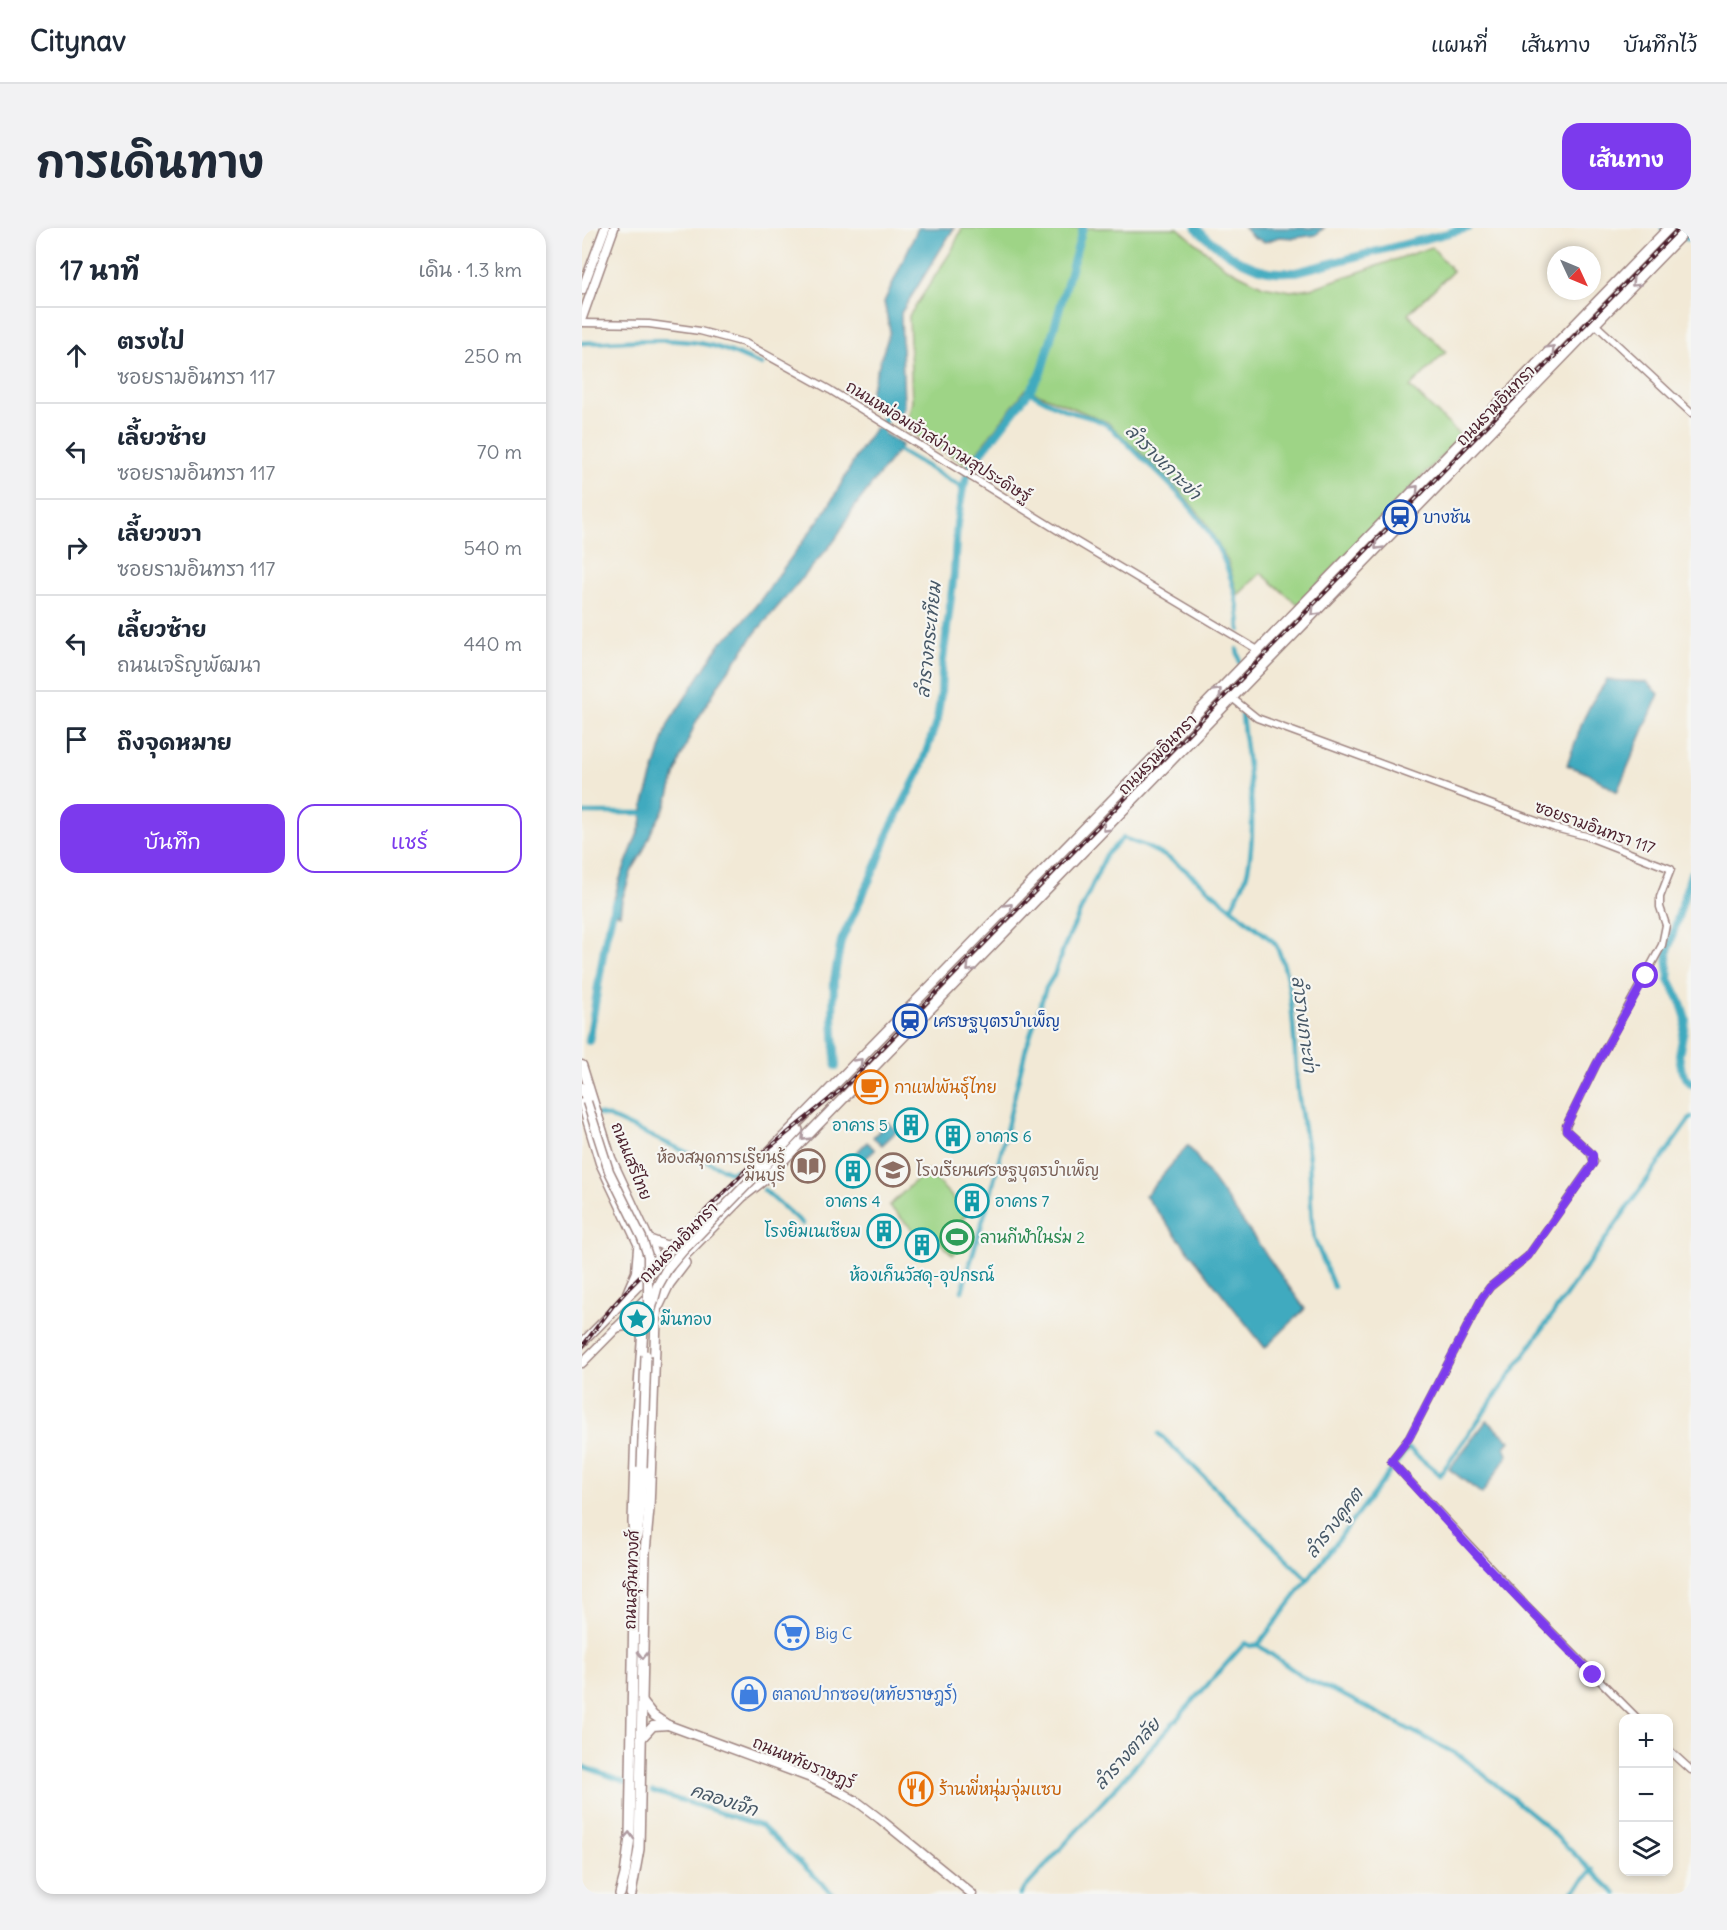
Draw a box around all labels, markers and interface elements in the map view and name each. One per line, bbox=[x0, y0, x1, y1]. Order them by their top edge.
text: Citynav bbox=[30, 23, 126, 59]
text: แผนที่ bbox=[1431, 31, 1488, 58]
text: เส้นทาง bbox=[1521, 31, 1590, 58]
text: บันทึกไว้ bbox=[1623, 31, 1697, 58]
button: เส้นทาง bbox=[1562, 123, 1691, 190]
text: การเดินทาง bbox=[36, 136, 264, 188]
north arrow bbox=[1547, 246, 1601, 300]
text: 17 นาที bbox=[60, 254, 139, 287]
text: เดิน · 1.3 km bbox=[419, 257, 522, 282]
one-way arrow bbox=[1631, 276, 1642, 286]
text: ตรงไป bbox=[117, 327, 185, 355]
icon: ahead bbox=[60, 339, 93, 372]
text: 250 m bbox=[464, 343, 522, 368]
one-way arrow bbox=[1544, 345, 1555, 355]
street label: ถนนรามอินทรา bbox=[1452, 360, 1538, 450]
text: ซอยรามอินทรา 117 bbox=[117, 364, 275, 389]
street label: ถนนหม่อมเจ้าสง่างามสุประดิษฐ์ bbox=[841, 375, 1036, 509]
water label: ลำรางเกาะข่า bbox=[1121, 419, 1207, 505]
text: เลี้ยวซ้าย bbox=[117, 423, 207, 451]
icon: left bbox=[60, 435, 93, 468]
text: 70 m bbox=[477, 439, 522, 464]
text: ซอยรามอินทรา 117 bbox=[117, 460, 275, 485]
one-way arrow bbox=[1408, 485, 1419, 495]
station icon: บางชัน bbox=[1382, 499, 1418, 535]
place label: บางชัน bbox=[1423, 507, 1471, 527]
text: เลี้ยวขวา bbox=[117, 519, 201, 547]
icon: right bbox=[60, 531, 93, 564]
text: 540 m bbox=[463, 535, 522, 560]
one-way arrow bbox=[1375, 539, 1386, 550]
text: ซอยรามอินทรา 117 bbox=[117, 556, 275, 581]
water label: ลำรางกระเทียม bbox=[911, 578, 946, 699]
one-way arrow bbox=[1311, 606, 1322, 616]
text: เลี้ยวซ้าย bbox=[117, 615, 207, 643]
icon: left bbox=[60, 627, 93, 660]
text: 440 m bbox=[463, 631, 522, 656]
text: ถนนเจริญพัฒนา bbox=[117, 652, 261, 677]
one-way arrow bbox=[1211, 688, 1222, 699]
street label: ถนนรามอินทรา bbox=[1114, 709, 1200, 799]
icon: arrive bbox=[60, 723, 93, 756]
text: ถึงจุดหมาย bbox=[117, 728, 232, 756]
street label: ซอยรามอินทรา 117 bbox=[1532, 796, 1658, 858]
button: บันทึก bbox=[60, 804, 285, 873]
button: แชร์ bbox=[297, 804, 522, 873]
one-way arrow bbox=[1103, 820, 1114, 831]
one-way arrow bbox=[1002, 904, 1013, 915]
one-way arrow bbox=[967, 960, 978, 971]
route start bbox=[1632, 962, 1658, 988]
water label: ลำรางเกาะข่า bbox=[1287, 974, 1322, 1075]
station icon: เศรษฐบุตรบำเพ็ญ bbox=[892, 1003, 928, 1039]
place label: เศรษฐบุตรบำเพ็ญ bbox=[933, 1010, 1060, 1034]
one-way arrow bbox=[852, 1059, 863, 1069]
cafe icon: กาแฟพันธ์ุไทย bbox=[853, 1069, 889, 1105]
place label: กาแฟพันธ์ุไทย bbox=[894, 1076, 997, 1100]
building icon: อาคาร 5 bbox=[893, 1107, 929, 1143]
place label: อาคาร 5 bbox=[832, 1115, 888, 1135]
building icon: อาคาร 6 bbox=[935, 1118, 971, 1154]
street label: ถนนเสรีไทย bbox=[607, 1119, 658, 1203]
place label: อาคาร 6 bbox=[976, 1126, 1032, 1146]
one-way arrow bbox=[801, 1131, 812, 1141]
place label: ห้องสมุดการเรียนรู้ มีนบุรี bbox=[657, 1147, 786, 1188]
library icon: ห้องสมุดการเรียนรู้ มีนบุรี bbox=[790, 1148, 826, 1184]
school or university icon: โรงเรียนเศรษฐบุตรบำเพ็ญ bbox=[875, 1152, 911, 1188]
building icon: อาคาร 4 bbox=[835, 1153, 871, 1189]
place label: โรงเรียนเศรษฐบุตรบำเพ็ญ bbox=[916, 1159, 1099, 1183]
building icon: อาคาร 7 bbox=[954, 1183, 990, 1219]
place label: อาคาร 4 bbox=[825, 1191, 881, 1211]
place label: อาคาร 7 bbox=[995, 1191, 1049, 1211]
street label: ถนนรามอินทรา bbox=[635, 1197, 721, 1287]
building icon: โรงยิมเนเซียม bbox=[866, 1213, 902, 1249]
sports icon: ลานกีฬาในร่ม 2 bbox=[939, 1219, 975, 1255]
place label: โรงยิมเนเซียม bbox=[764, 1220, 861, 1241]
place label: ลานกีฬาในร่ม 2 bbox=[980, 1226, 1085, 1247]
building icon: ห้องเก็นวัสดุ-อุปกรณ์ bbox=[904, 1227, 940, 1263]
place label: ห้องเก็นวัสดุ-อุปกรณ์ bbox=[850, 1264, 995, 1288]
place icon: มีนทอง bbox=[619, 1301, 655, 1337]
place label: มีนทอง bbox=[660, 1309, 712, 1329]
water label: ลำรางคูคต bbox=[1300, 1482, 1370, 1564]
street label: ถนนสุวินทวงศ์ bbox=[618, 1529, 646, 1630]
supermarket icon: Big C bbox=[774, 1615, 810, 1651]
place label: Big C bbox=[815, 1623, 852, 1643]
one-way arrow bbox=[637, 1650, 649, 1659]
route end bbox=[1579, 1661, 1605, 1687]
shop icon: ตลาดปากซอย(หทัยราษฎร์) bbox=[731, 1676, 767, 1712]
place label: ตลาดปากซอย(หทัยราษฎร์) bbox=[772, 1683, 957, 1706]
water label: ลำรางตาลัย bbox=[1088, 1711, 1166, 1794]
map controls bbox=[1619, 1714, 1673, 1876]
button: + bbox=[1619, 1714, 1673, 1768]
street label: ถนนหทัยราษฎร์ bbox=[749, 1731, 859, 1795]
button: − bbox=[1619, 1768, 1673, 1822]
restaurant icon: ร้านพี่หนุ่มจุ่มแซบ bbox=[898, 1771, 934, 1807]
place label: ร้านพี่หนุ่มจุ่มแซบ bbox=[939, 1774, 1062, 1802]
water label: คลองเจ๊ก bbox=[688, 1778, 762, 1822]
button: layers bbox=[1619, 1822, 1673, 1876]
one-way arrow bbox=[623, 1832, 636, 1841]

